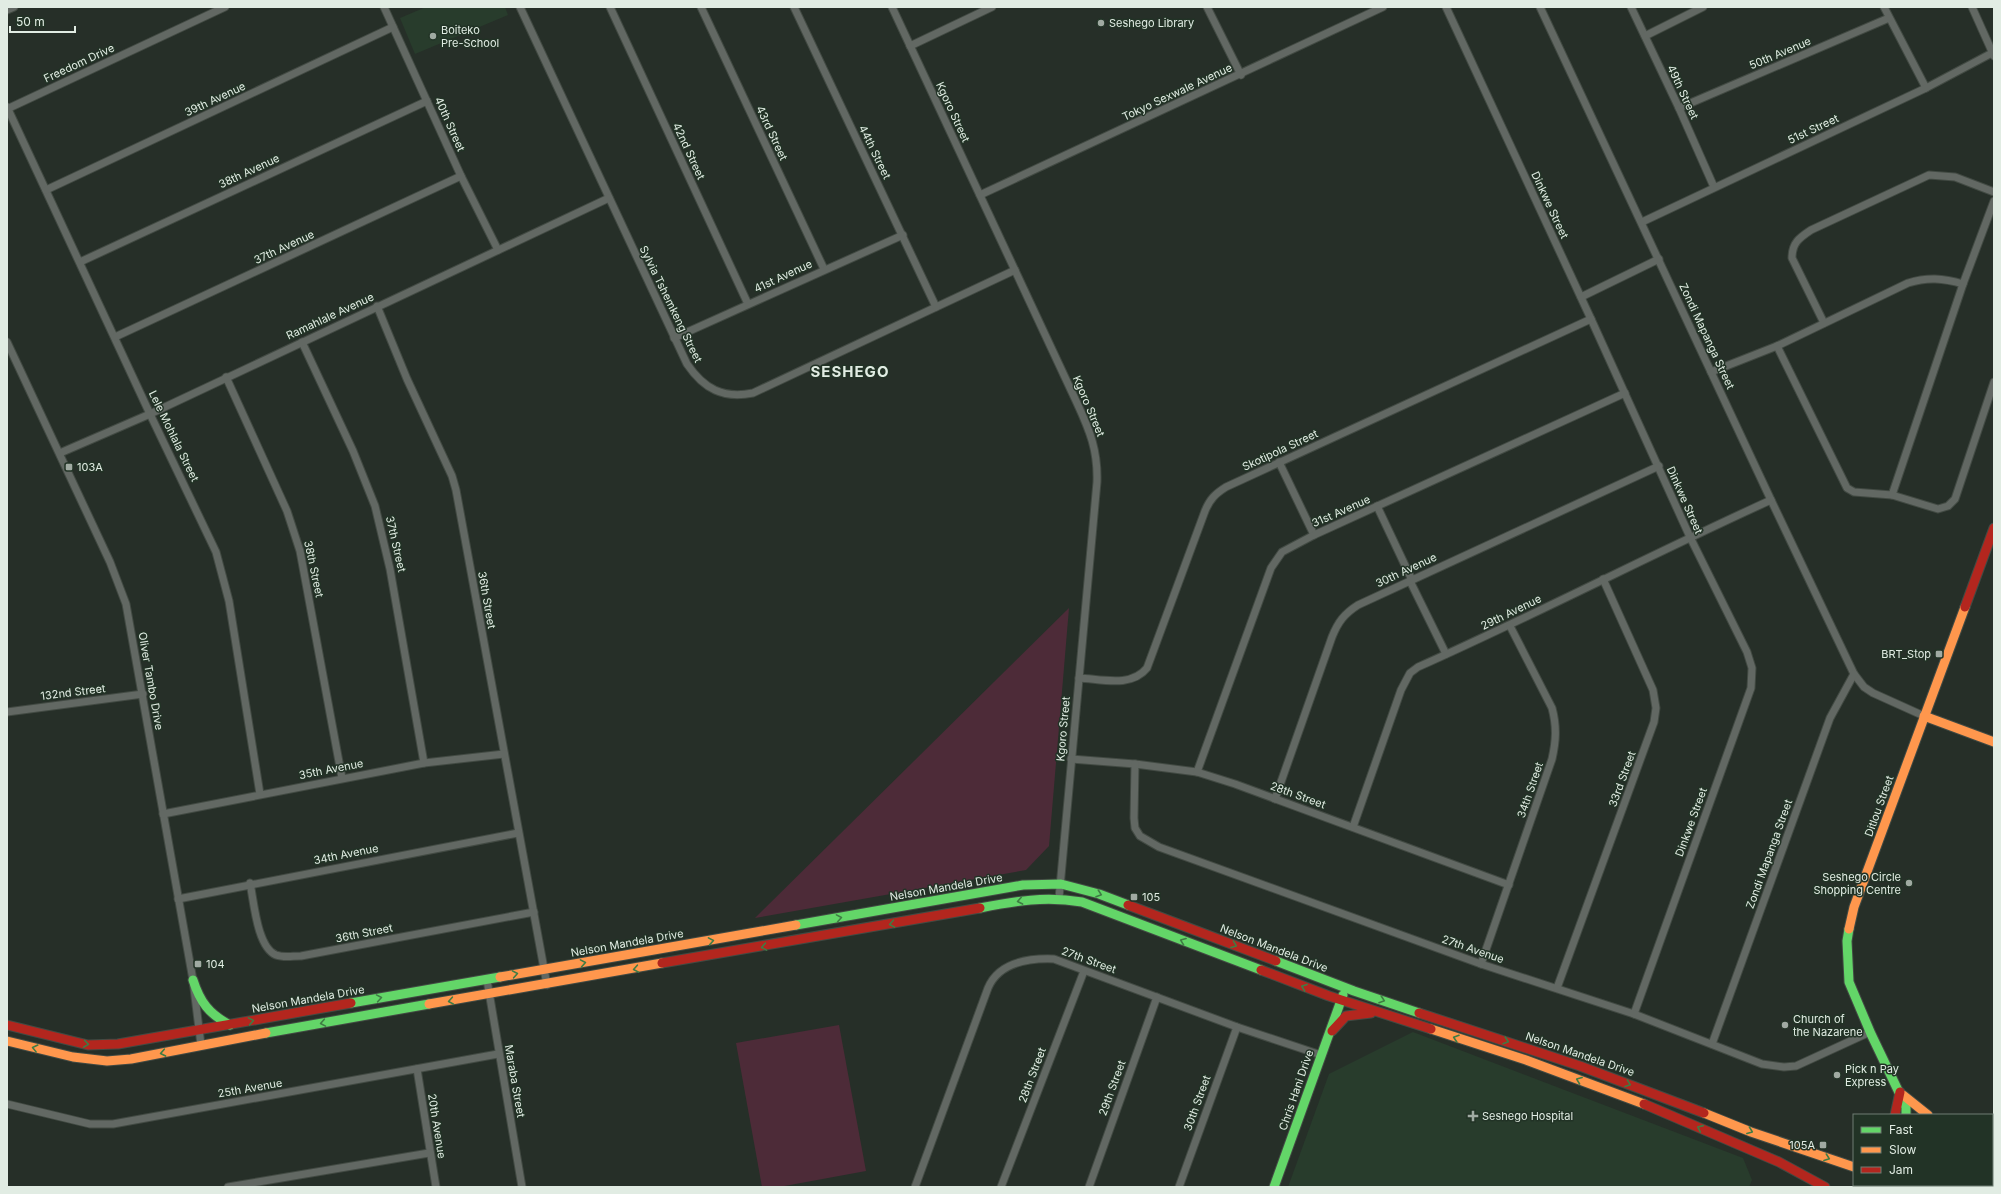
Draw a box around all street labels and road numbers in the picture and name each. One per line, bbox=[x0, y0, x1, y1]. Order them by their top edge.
street label: 50th Avenue bbox=[1747, 34, 1813, 72]
street label: Freedom Drive bbox=[41, 41, 117, 85]
street label: Tokyo Sexwale Avenue bbox=[1120, 60, 1234, 124]
street label: 49th Street bbox=[1664, 63, 1702, 122]
street label: 39th Avenue bbox=[182, 79, 248, 119]
street label: Kgoro Street bbox=[933, 80, 973, 145]
street label: 40th Street bbox=[432, 94, 468, 154]
street label: 43rd Street bbox=[753, 103, 791, 163]
street label: 51st Street bbox=[1785, 111, 1841, 147]
street label: 42nd Street bbox=[670, 120, 708, 182]
street label: 44th Street bbox=[856, 123, 894, 182]
street label: 38th Avenue bbox=[216, 151, 282, 191]
street label: Dinkwe Street bbox=[1528, 169, 1572, 241]
street label: 37th Avenue bbox=[252, 227, 316, 267]
street label: Sylvia Tshemkeng Street bbox=[637, 243, 706, 365]
street label: 41st Avenue bbox=[752, 256, 814, 296]
street label: Zondi Mapanga Street bbox=[1676, 281, 1738, 392]
street label: Ramahlale Avenue bbox=[284, 290, 376, 342]
street label: Kgoro Street bbox=[1070, 373, 1108, 439]
street label: Lele Mohlala Street bbox=[146, 388, 202, 484]
street label: Skotipola Street bbox=[1240, 426, 1320, 474]
street label: Dinkwe Street bbox=[1664, 464, 1706, 536]
street label: 31st Avenue bbox=[1310, 492, 1372, 530]
street label: 37th Street bbox=[383, 515, 409, 574]
street label: 38th Street bbox=[301, 539, 327, 599]
street label: 30th Avenue bbox=[1373, 550, 1439, 590]
street label: 36th Street bbox=[475, 570, 499, 630]
street label: 29th Avenue bbox=[1478, 591, 1544, 633]
street label: Oliver Tambo Drive bbox=[135, 631, 167, 731]
street label: 132nd Street bbox=[40, 681, 107, 703]
street label: Kgoro Street bbox=[1053, 696, 1073, 762]
street label: 33rd Street bbox=[1605, 749, 1639, 809]
street label: 35th Avenue bbox=[298, 756, 364, 782]
street label: 34th Street bbox=[1514, 760, 1546, 820]
street label: Ditlou Street bbox=[1861, 773, 1897, 839]
street label: 28th Street bbox=[1268, 779, 1328, 812]
street label: Dinkwe Street bbox=[1672, 785, 1710, 858]
street label: Zondi Mapanga Street bbox=[1743, 797, 1795, 911]
street label: 34th Avenue bbox=[312, 841, 380, 867]
street label: Nelson Mandela Drive bbox=[888, 870, 1004, 904]
street label: 36th Street bbox=[334, 921, 394, 945]
street label: Nelson Mandela Drive bbox=[1218, 921, 1330, 975]
street label: Nelson Mandela Drive bbox=[569, 926, 685, 960]
street label: 27th Avenue bbox=[1440, 932, 1506, 966]
street label: 27th Street bbox=[1060, 944, 1119, 976]
street label: Nelson Mandela Drive bbox=[250, 982, 366, 1016]
street label: Nelson Mandela Drive bbox=[1524, 1029, 1636, 1079]
street label: Maraba Street bbox=[502, 1044, 528, 1119]
street label: 28th Street bbox=[1015, 1045, 1049, 1104]
street label: Chris Hani Drive bbox=[1276, 1048, 1316, 1132]
street label: 29th Street bbox=[1096, 1058, 1129, 1118]
street label: 30th Street bbox=[1180, 1073, 1214, 1133]
street label: 25th Avenue bbox=[217, 1075, 283, 1101]
street label: 20th Avenue bbox=[425, 1092, 449, 1160]

